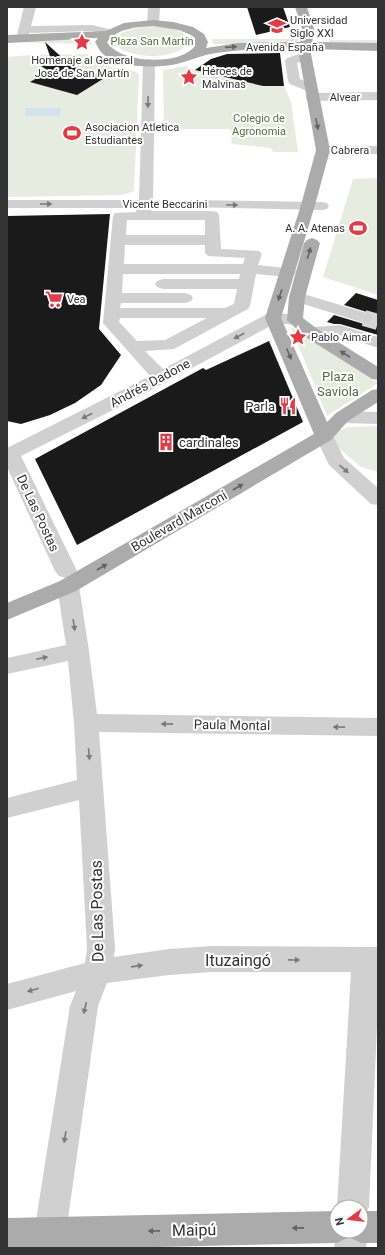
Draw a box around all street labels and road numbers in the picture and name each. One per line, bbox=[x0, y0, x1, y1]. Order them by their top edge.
street label: Avenida España bbox=[246, 41, 324, 54]
street label: Alvear bbox=[330, 91, 361, 104]
street label: Cabrera bbox=[331, 144, 369, 157]
street label: Vicente Beccarini bbox=[123, 198, 207, 211]
street label: Andrés Dadone bbox=[107, 356, 193, 410]
street label: De Las Postas bbox=[14, 472, 62, 554]
street label: Boulevard Marconi bbox=[128, 487, 230, 555]
street label: Paula Montal bbox=[194, 717, 270, 733]
street label: De Las Postas bbox=[87, 860, 107, 962]
street label: Ituzaingó bbox=[205, 951, 271, 970]
street label: Maipú bbox=[172, 1220, 216, 1240]

